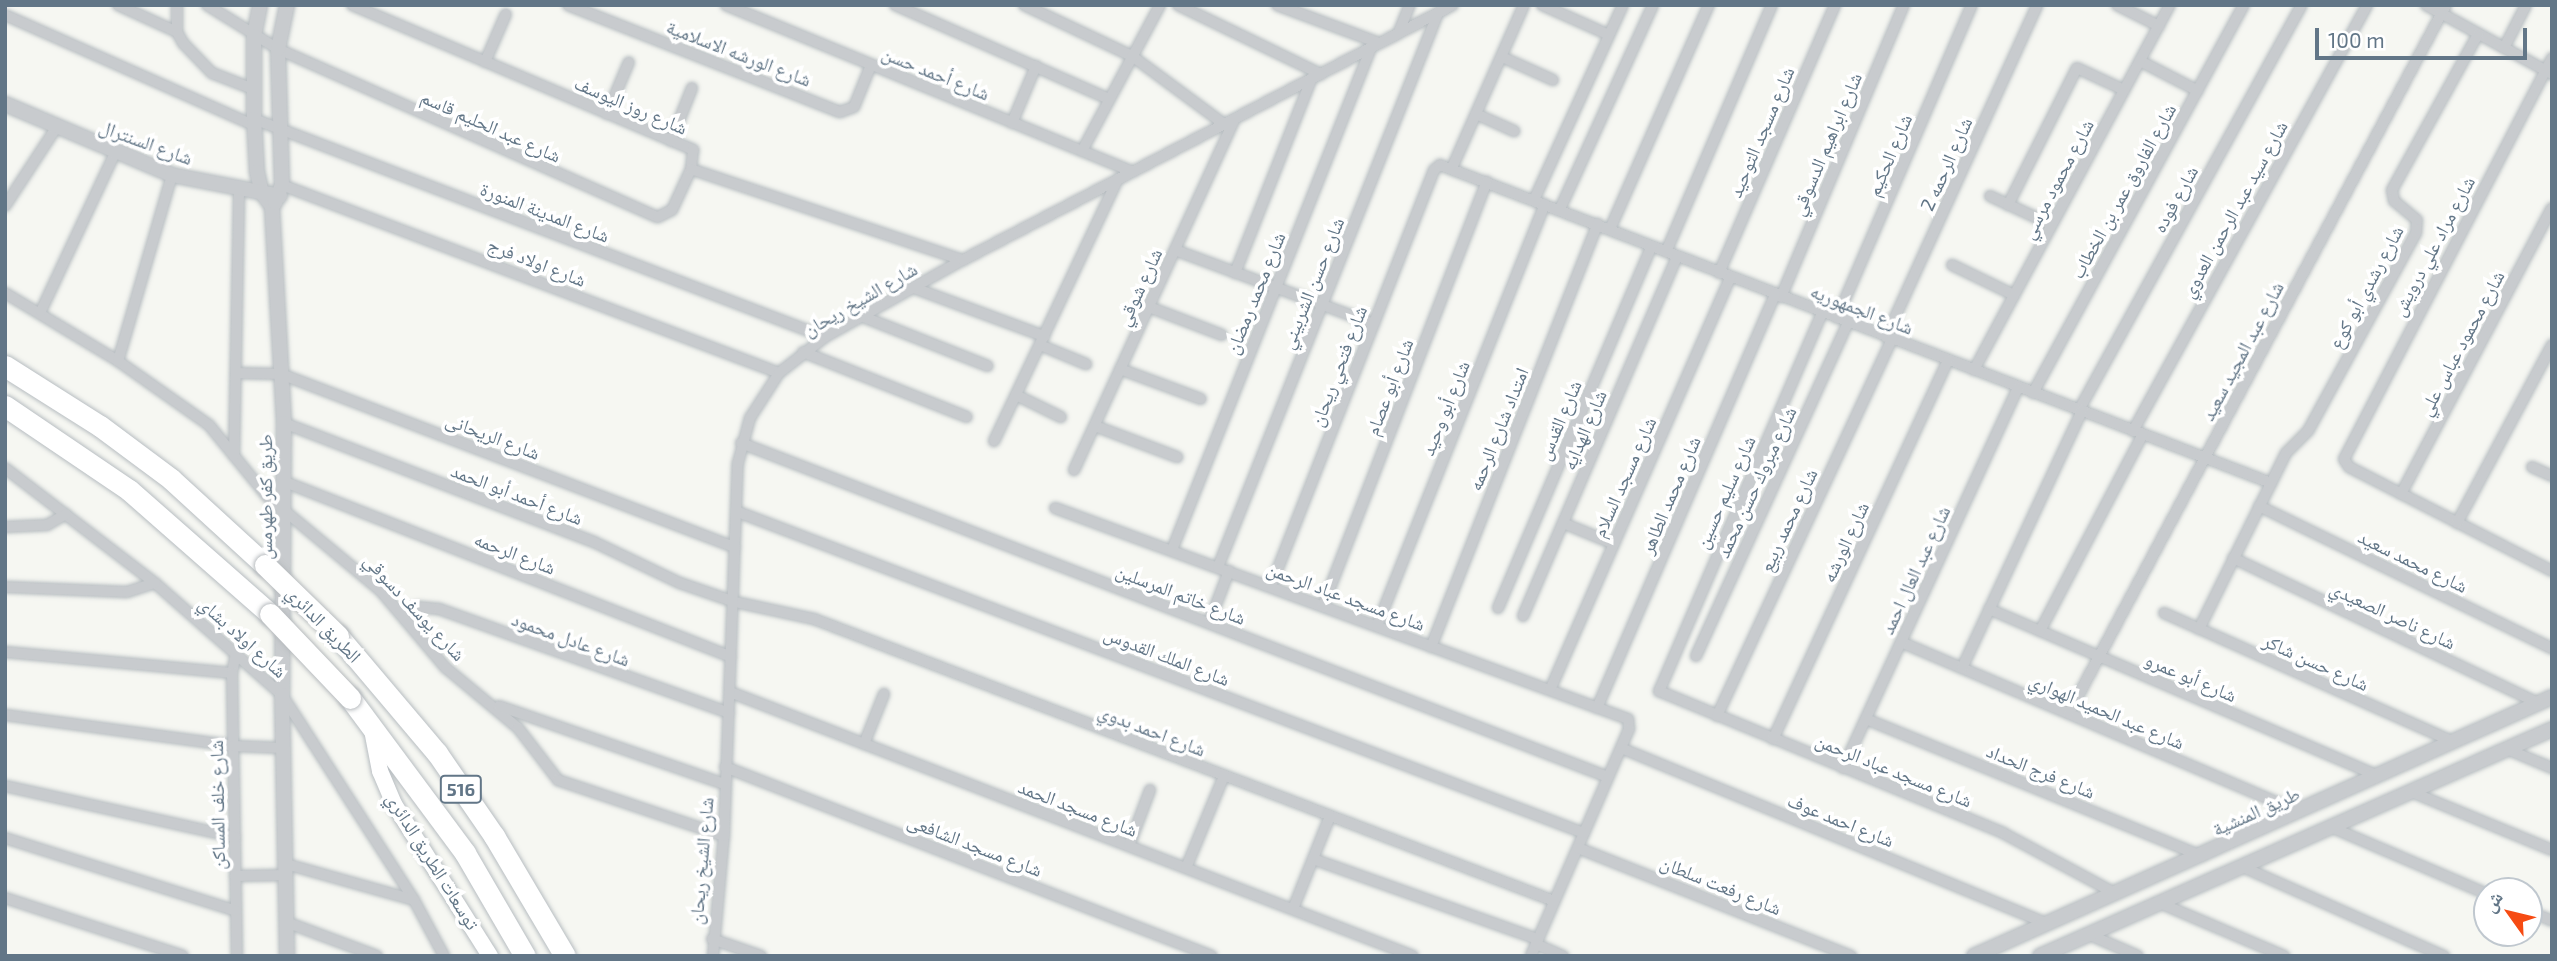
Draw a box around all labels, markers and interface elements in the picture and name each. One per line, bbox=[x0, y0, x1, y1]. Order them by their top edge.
scale bar bbox=[2319, 14, 2531, 58]
street label: شارع الورشه الاسلامية bbox=[663, 15, 815, 91]
text: 100 m bbox=[2328, 27, 2385, 52]
street label: شارع أحمد حسن bbox=[879, 41, 993, 105]
street label: شارع مسجد التوحيد bbox=[1723, 63, 1799, 201]
street label: شارع ابراهيم الدسوقي bbox=[1786, 69, 1866, 219]
street label: شارع روز اليوسف bbox=[571, 71, 691, 139]
street label: شارع عبد الحليم قاسم bbox=[417, 85, 565, 167]
street label: شارع الفاروق عمر بن الخطاب bbox=[2065, 100, 2181, 282]
street label: شارع الحكيم bbox=[1861, 110, 1917, 200]
street label: شارع الرحمه 2 bbox=[1915, 114, 1977, 214]
street label: شارع السنترال bbox=[96, 115, 196, 169]
street label: شارع محمود مرسي bbox=[2016, 115, 2098, 243]
street label: شارع سيد عبد الرحمن العدوي bbox=[2176, 116, 2292, 302]
street label: شارع فوده bbox=[2147, 162, 2203, 236]
street label: شارع مراد علي درويش bbox=[2387, 172, 2479, 320]
street label: شارع المدينة المنورة bbox=[477, 177, 613, 247]
street label: شارع حسن الشربيني bbox=[1275, 214, 1349, 352]
street label: شارع رشدي أبو كوع bbox=[2324, 221, 2408, 353]
street label: شارع محمد رمضان bbox=[1220, 229, 1290, 357]
street label: شارع اولاد فرج bbox=[485, 233, 589, 291]
street label: شارع شوقي bbox=[1111, 245, 1167, 329]
street label: شارع الشيخ ريحان bbox=[799, 257, 921, 341]
street label: شارع محمود عباس علي bbox=[2413, 266, 2509, 420]
street label: شارع عبد المجيد سعيد bbox=[2196, 278, 2288, 424]
street label: شارع الجمهوريه bbox=[1808, 279, 1916, 339]
street label: شارع فتحي ريحان bbox=[1304, 302, 1372, 430]
street label: شارع أبو عصام bbox=[1360, 335, 1418, 439]
street label: شارع أبو وحيد bbox=[1416, 357, 1474, 459]
street label: امتداد شارع الرحمه bbox=[1463, 364, 1533, 494]
street label: شارع القدس bbox=[1532, 377, 1586, 463]
street label: شارع الهدايه bbox=[1557, 387, 1611, 473]
street label: شارع مبروك حسن محمد bbox=[1711, 403, 1801, 561]
street label: شارع الريحانى bbox=[443, 408, 543, 464]
street label: شارع مسجد السلام bbox=[1587, 413, 1661, 541]
street label: شارع سليم حسين bbox=[1690, 432, 1760, 552]
street label: شارع محمد الطاهر bbox=[1635, 433, 1705, 557]
street label: طريق كفر طهرمس bbox=[254, 434, 276, 560]
street label: شارع أحمد أبو الحمد bbox=[448, 458, 586, 530]
street label: شارع محمد ربيع bbox=[1754, 465, 1822, 575]
street label: شارع الورشه bbox=[1816, 498, 1874, 586]
street label: شارع عبد العال احمد bbox=[1875, 502, 1955, 638]
street label: شارع محمد سعيد bbox=[2355, 525, 2471, 597]
street label: شارع الرحمه bbox=[471, 527, 559, 579]
street label: شارع يوسف دسوقي bbox=[359, 549, 471, 665]
street label: شارع مسجد عباد الرحمن bbox=[1264, 557, 1428, 635]
street label: شارع خاتم المرسلين bbox=[1113, 559, 1249, 629]
street label: شارع ناصر الصعيدي bbox=[2327, 576, 2459, 654]
street label: الطريق الدائري bbox=[282, 581, 366, 667]
street label: شارع اولاد بشاي bbox=[194, 592, 292, 682]
street label: شارع عادل محمود bbox=[509, 607, 633, 671]
street label: شارع الملك القدوس bbox=[1101, 622, 1233, 690]
street label: شارع حسن شاكر bbox=[2260, 629, 2372, 695]
street label: شارع أبو عمرو bbox=[2142, 648, 2240, 706]
street label: شارع عبد الحميد الهواري bbox=[2026, 668, 2188, 754]
street label: شارع احمد بدوي bbox=[1095, 699, 1209, 761]
street label: شارع مسجد عباد الرحمن bbox=[1812, 728, 1976, 812]
street label: شارع فرج الحداد bbox=[1983, 739, 2099, 803]
street label: شارع خلف المساكن bbox=[204, 740, 230, 870]
road number: 516 bbox=[438, 774, 484, 804]
street label: شارع مسجد الحمد bbox=[1015, 775, 1141, 841]
street label: طريق المنشية bbox=[2209, 782, 2303, 840]
street label: توسعات الطريق الدائري bbox=[382, 788, 484, 934]
street label: شارع احمد عوف bbox=[1785, 788, 1897, 852]
street label: شارع الشيخ ريحان bbox=[684, 796, 718, 926]
street label: شارع مسجد الشافعى bbox=[904, 809, 1046, 881]
street label: شارع رفعت سلطان bbox=[1657, 850, 1785, 920]
north arrow bbox=[2473, 877, 2543, 947]
text: ش bbox=[2477, 886, 2507, 916]

